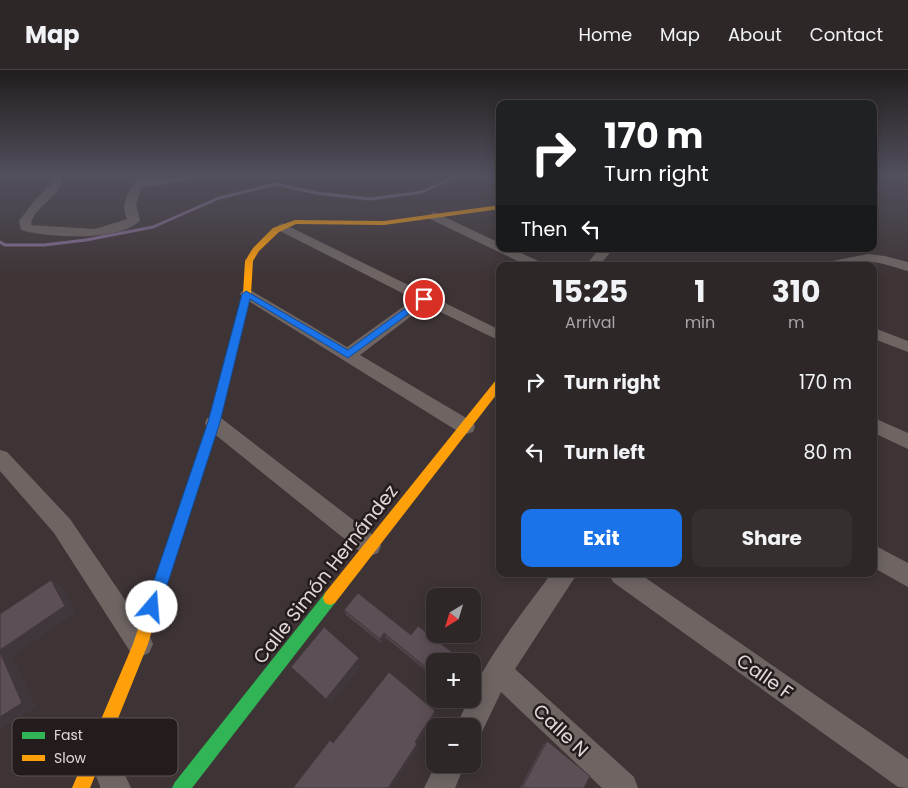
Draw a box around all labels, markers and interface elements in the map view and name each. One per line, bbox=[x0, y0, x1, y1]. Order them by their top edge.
text: Map bbox=[25, 18, 80, 51]
text: Home bbox=[578, 22, 632, 47]
text: Map bbox=[660, 22, 700, 47]
text: About bbox=[728, 22, 782, 47]
text: Contact bbox=[810, 22, 883, 47]
text: 170 m bbox=[604, 111, 703, 160]
icon: right bbox=[521, 120, 586, 185]
text: Turn right bbox=[604, 158, 709, 189]
icon: left bbox=[577, 215, 605, 243]
text: Then bbox=[521, 216, 567, 243]
text: 15:25 bbox=[552, 270, 628, 313]
text: 1 bbox=[694, 270, 706, 313]
text: 310 bbox=[772, 270, 821, 313]
pin bbox=[403, 278, 445, 320]
icon: arrive bbox=[410, 285, 438, 313]
text: Arrival bbox=[565, 311, 616, 334]
text: min bbox=[685, 311, 715, 334]
text: m bbox=[788, 311, 804, 334]
icon: right bbox=[521, 368, 549, 396]
text: Turn right bbox=[564, 369, 660, 396]
text: 170 m bbox=[799, 369, 852, 396]
icon: left bbox=[521, 438, 549, 466]
text: Turn left bbox=[564, 439, 645, 466]
text: 80 m bbox=[803, 439, 852, 466]
street label: Calle Simón Hernández bbox=[247, 479, 404, 670]
button: Exit bbox=[521, 509, 682, 567]
button: Share bbox=[692, 509, 852, 567]
position arrow bbox=[125, 580, 177, 632]
north arrow bbox=[426, 588, 481, 642]
map controls bbox=[426, 588, 481, 773]
street label: Calle F bbox=[731, 647, 798, 706]
button: + bbox=[426, 653, 481, 708]
street label: Calle N bbox=[527, 698, 594, 763]
legend bbox=[12, 718, 178, 776]
button: − bbox=[426, 718, 481, 773]
text: Fast bbox=[54, 725, 83, 745]
text: Slow bbox=[54, 748, 87, 768]

